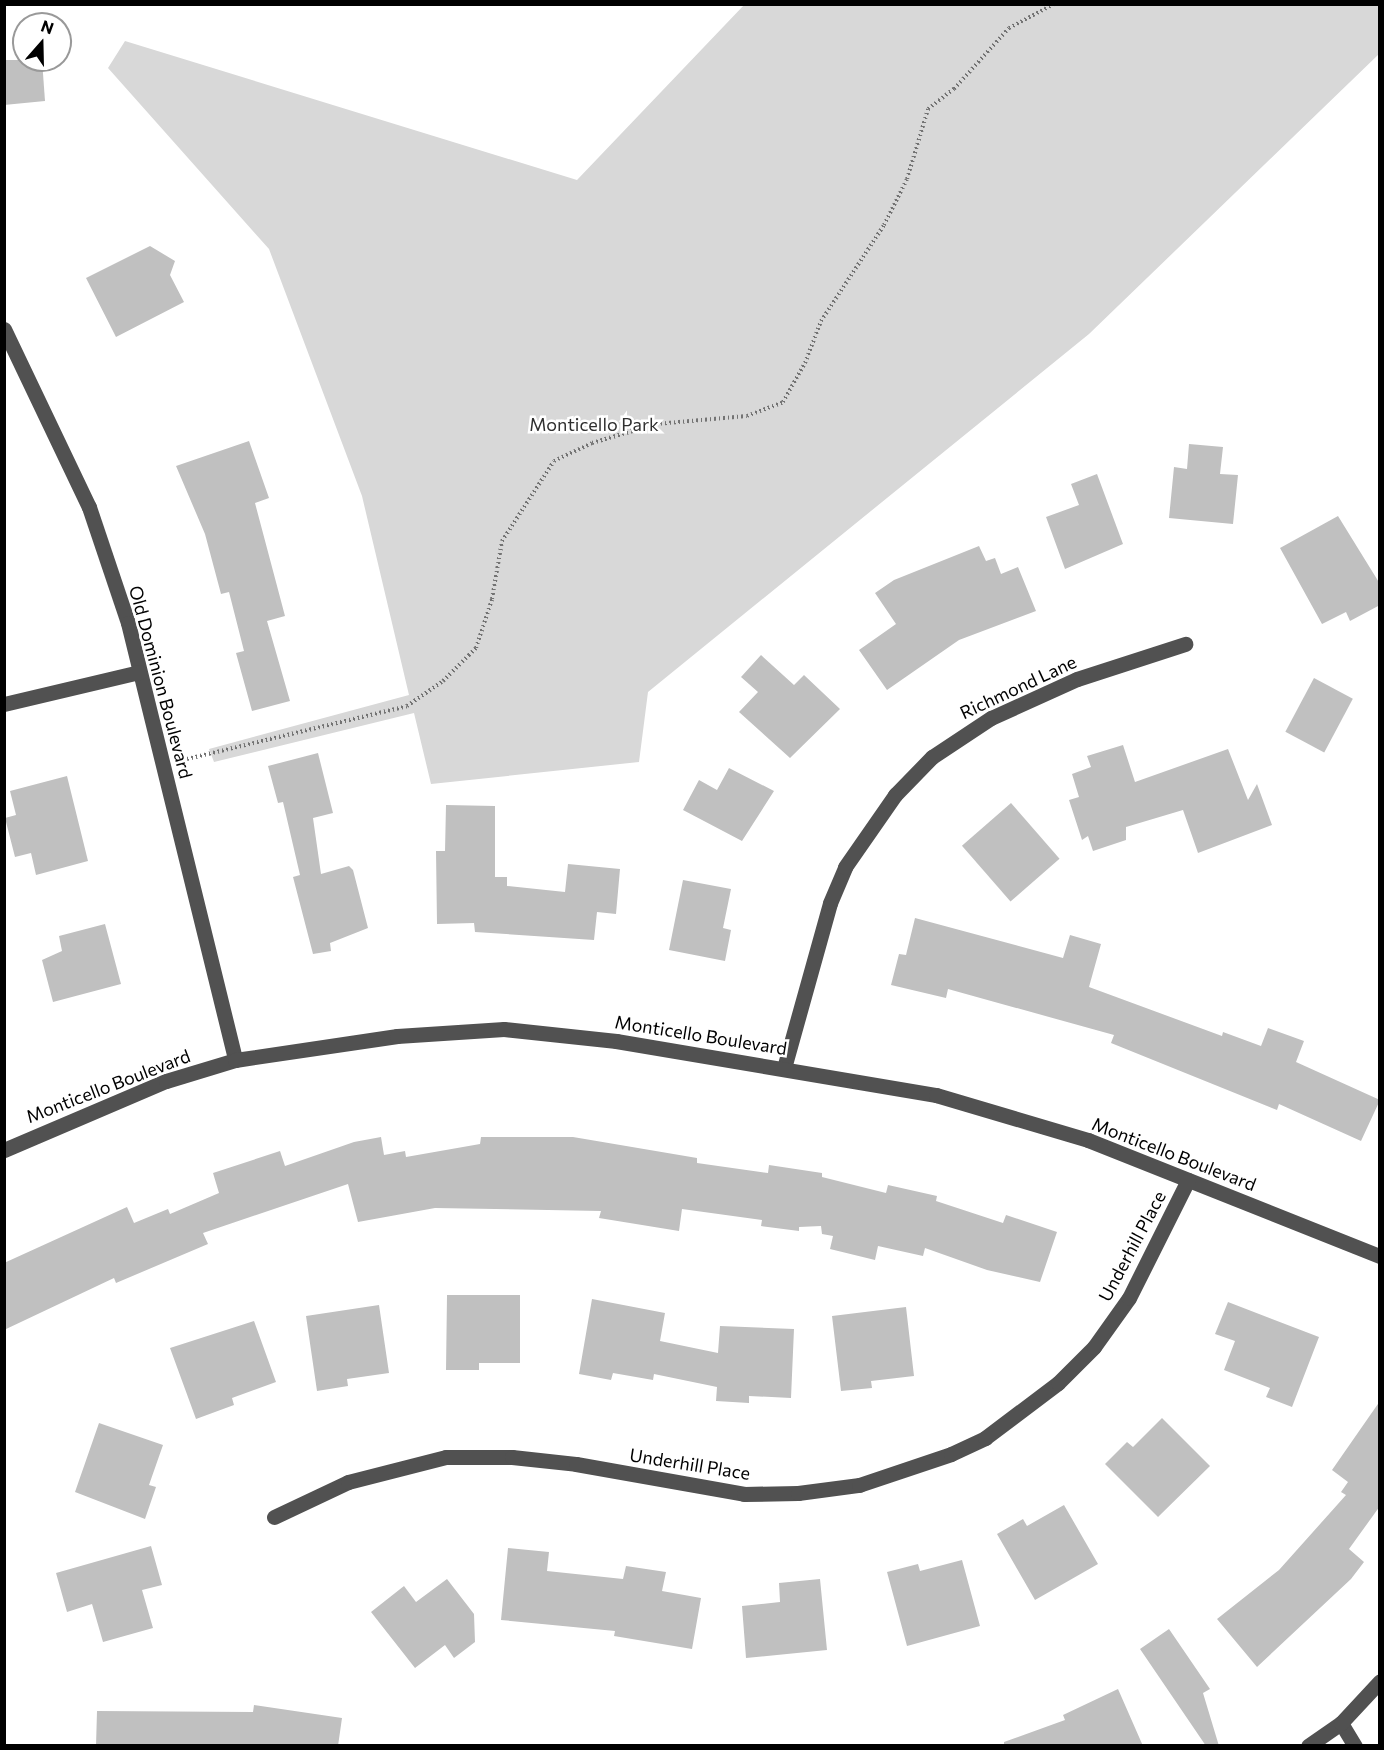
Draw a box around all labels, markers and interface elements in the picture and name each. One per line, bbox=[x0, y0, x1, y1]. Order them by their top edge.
north arrow bbox=[12, 12, 72, 72]
text: N bbox=[39, 16, 57, 37]
park label: Monticello Park bbox=[529, 413, 659, 435]
street label: Old Dominion Boulevard bbox=[125, 583, 197, 781]
street label: Richmond Lane bbox=[956, 651, 1080, 723]
street label: Monticello Boulevard bbox=[613, 1011, 789, 1059]
street label: Monticello Boulevard bbox=[23, 1045, 193, 1127]
street label: Monticello Boulevard bbox=[1089, 1113, 1259, 1195]
street label: Underhill Place bbox=[1094, 1187, 1170, 1305]
street label: Underhill Place bbox=[628, 1444, 752, 1484]

